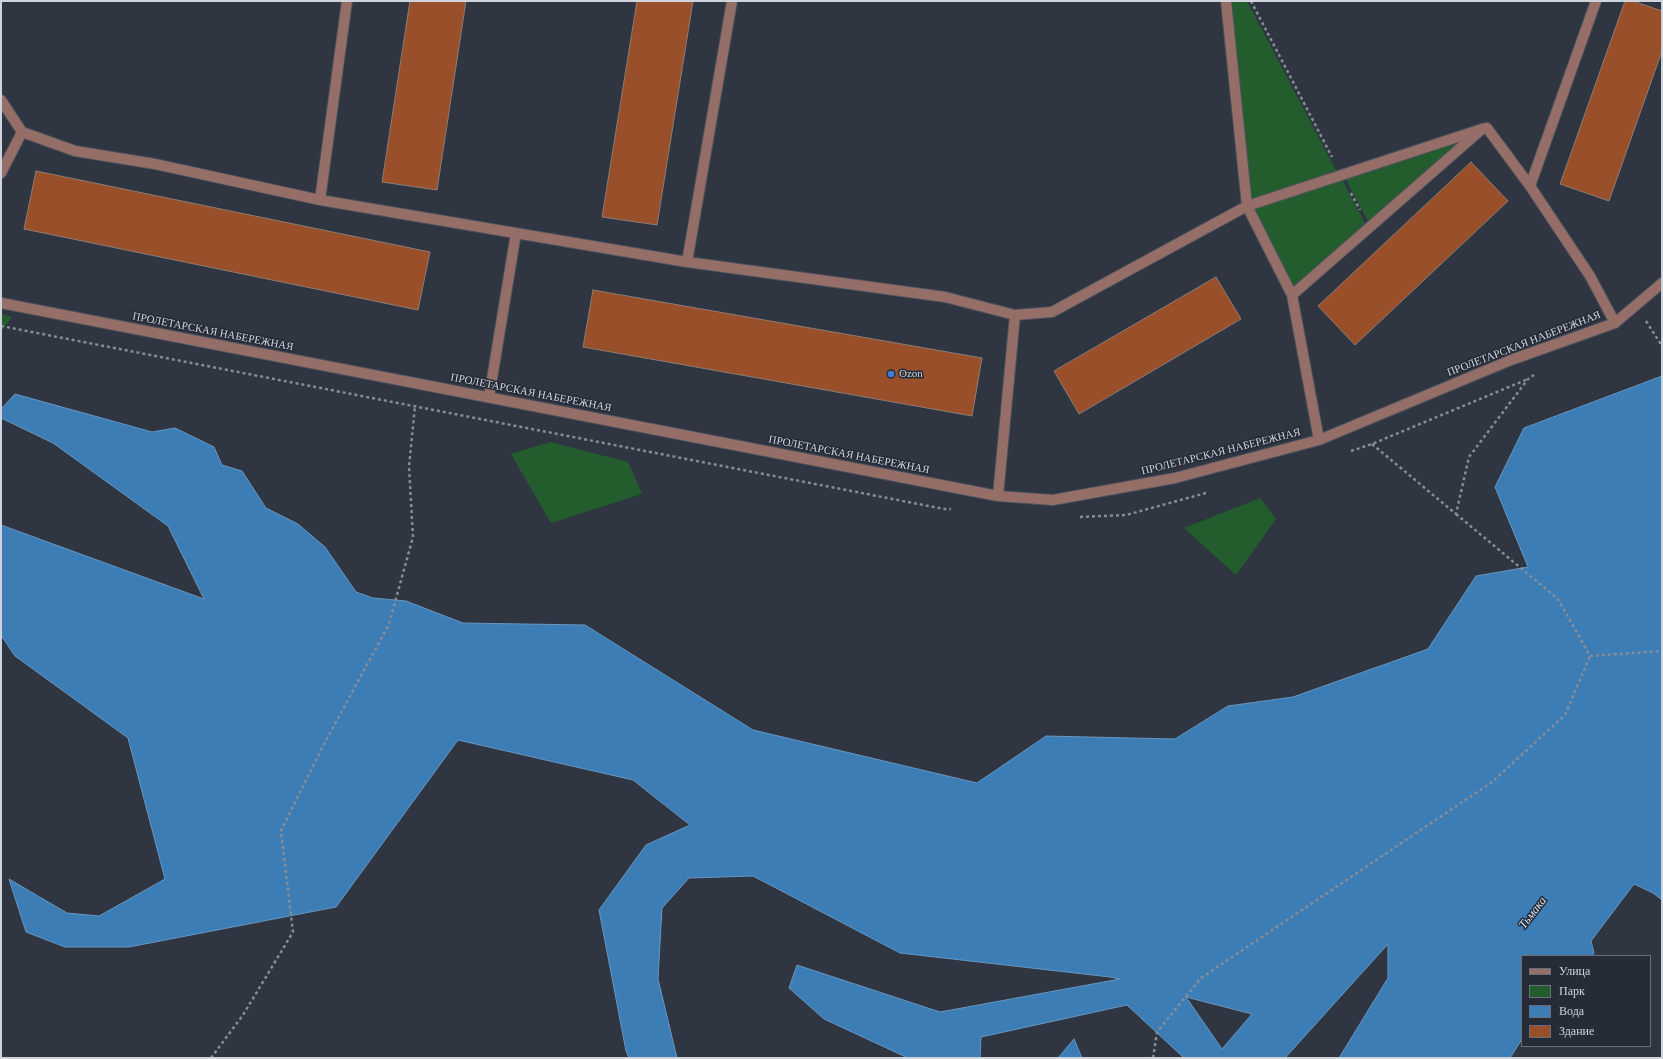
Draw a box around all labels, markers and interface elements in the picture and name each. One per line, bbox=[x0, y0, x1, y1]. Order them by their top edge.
street label: ПРОЛЕТАРСКАЯ НАБЕРЕЖНАЯ bbox=[1445, 309, 1603, 379]
street label: ПРОЛЕТАРСКАЯ НАБЕРЕЖНАЯ bbox=[131, 310, 295, 354]
place label: Ozon bbox=[899, 367, 923, 381]
marker: Ozon bbox=[886, 369, 896, 379]
street label: ПРОЛЕТАРСКАЯ НАБЕРЕЖНАЯ bbox=[449, 371, 613, 415]
street label: ПРОЛЕТАРСКАЯ НАБЕРЕЖНАЯ bbox=[1140, 426, 1302, 478]
street label: ПРОЛЕТАРСКАЯ НАБЕРЕЖНАЯ bbox=[767, 433, 931, 477]
water label: Тьмака bbox=[1516, 894, 1550, 932]
legend bbox=[1521, 955, 1651, 1047]
text: Улица bbox=[1559, 964, 1590, 978]
text: Парк bbox=[1559, 984, 1585, 998]
text: Вода bbox=[1559, 1004, 1584, 1018]
text: Здание bbox=[1559, 1024, 1594, 1038]

